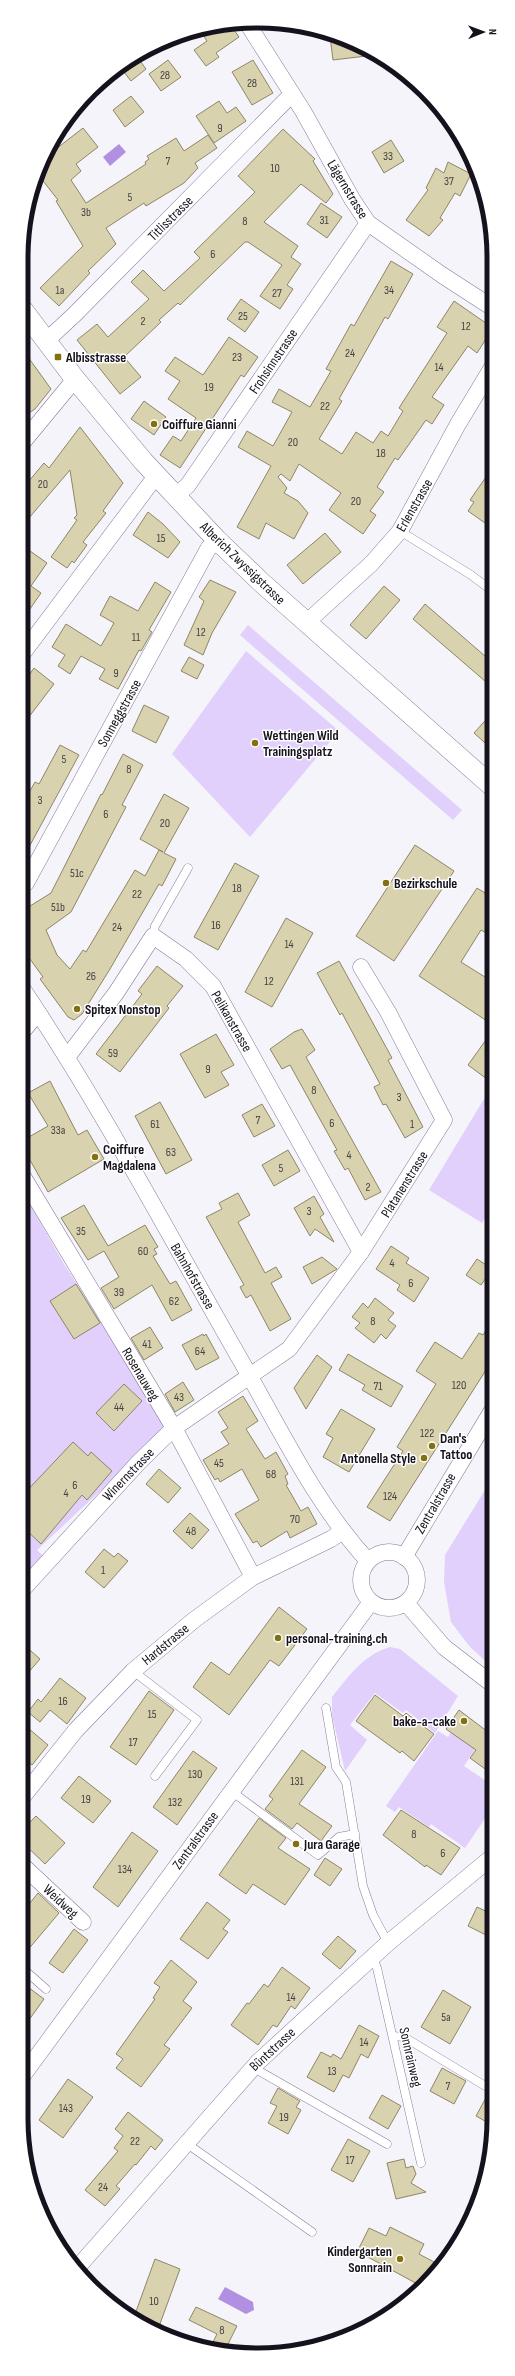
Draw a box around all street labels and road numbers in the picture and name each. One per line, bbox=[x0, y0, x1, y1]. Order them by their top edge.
street label: Lägernstrasse bbox=[323, 157, 372, 222]
street label: Titlisstrasse bbox=[144, 192, 196, 244]
street label: Frohsinnstrasse bbox=[246, 326, 301, 397]
street label: Erlenstrasse bbox=[393, 476, 436, 535]
street label: Alberich Zwyssigstrasse bbox=[196, 518, 289, 608]
street label: Sonneggstrasse bbox=[94, 677, 145, 750]
street label: Pelikanstrasse bbox=[207, 988, 256, 1055]
street label: Platanenstrasse bbox=[377, 1148, 432, 1221]
street label: Bahnhofstrasse bbox=[167, 1240, 218, 1312]
street label: Rosenauweg bbox=[118, 1345, 163, 1404]
street label: Winernstrasse bbox=[99, 1444, 158, 1504]
street label: Zentralstrasse bbox=[411, 1470, 460, 1537]
street label: Hardstrasse bbox=[138, 1620, 192, 1669]
street label: Zentralstrasse bbox=[169, 1808, 222, 1873]
street label: Weidweg bbox=[40, 1881, 82, 1922]
street label: Büntstrasse bbox=[246, 2024, 299, 2075]
street label: Sonnrainweg bbox=[395, 2026, 426, 2089]

